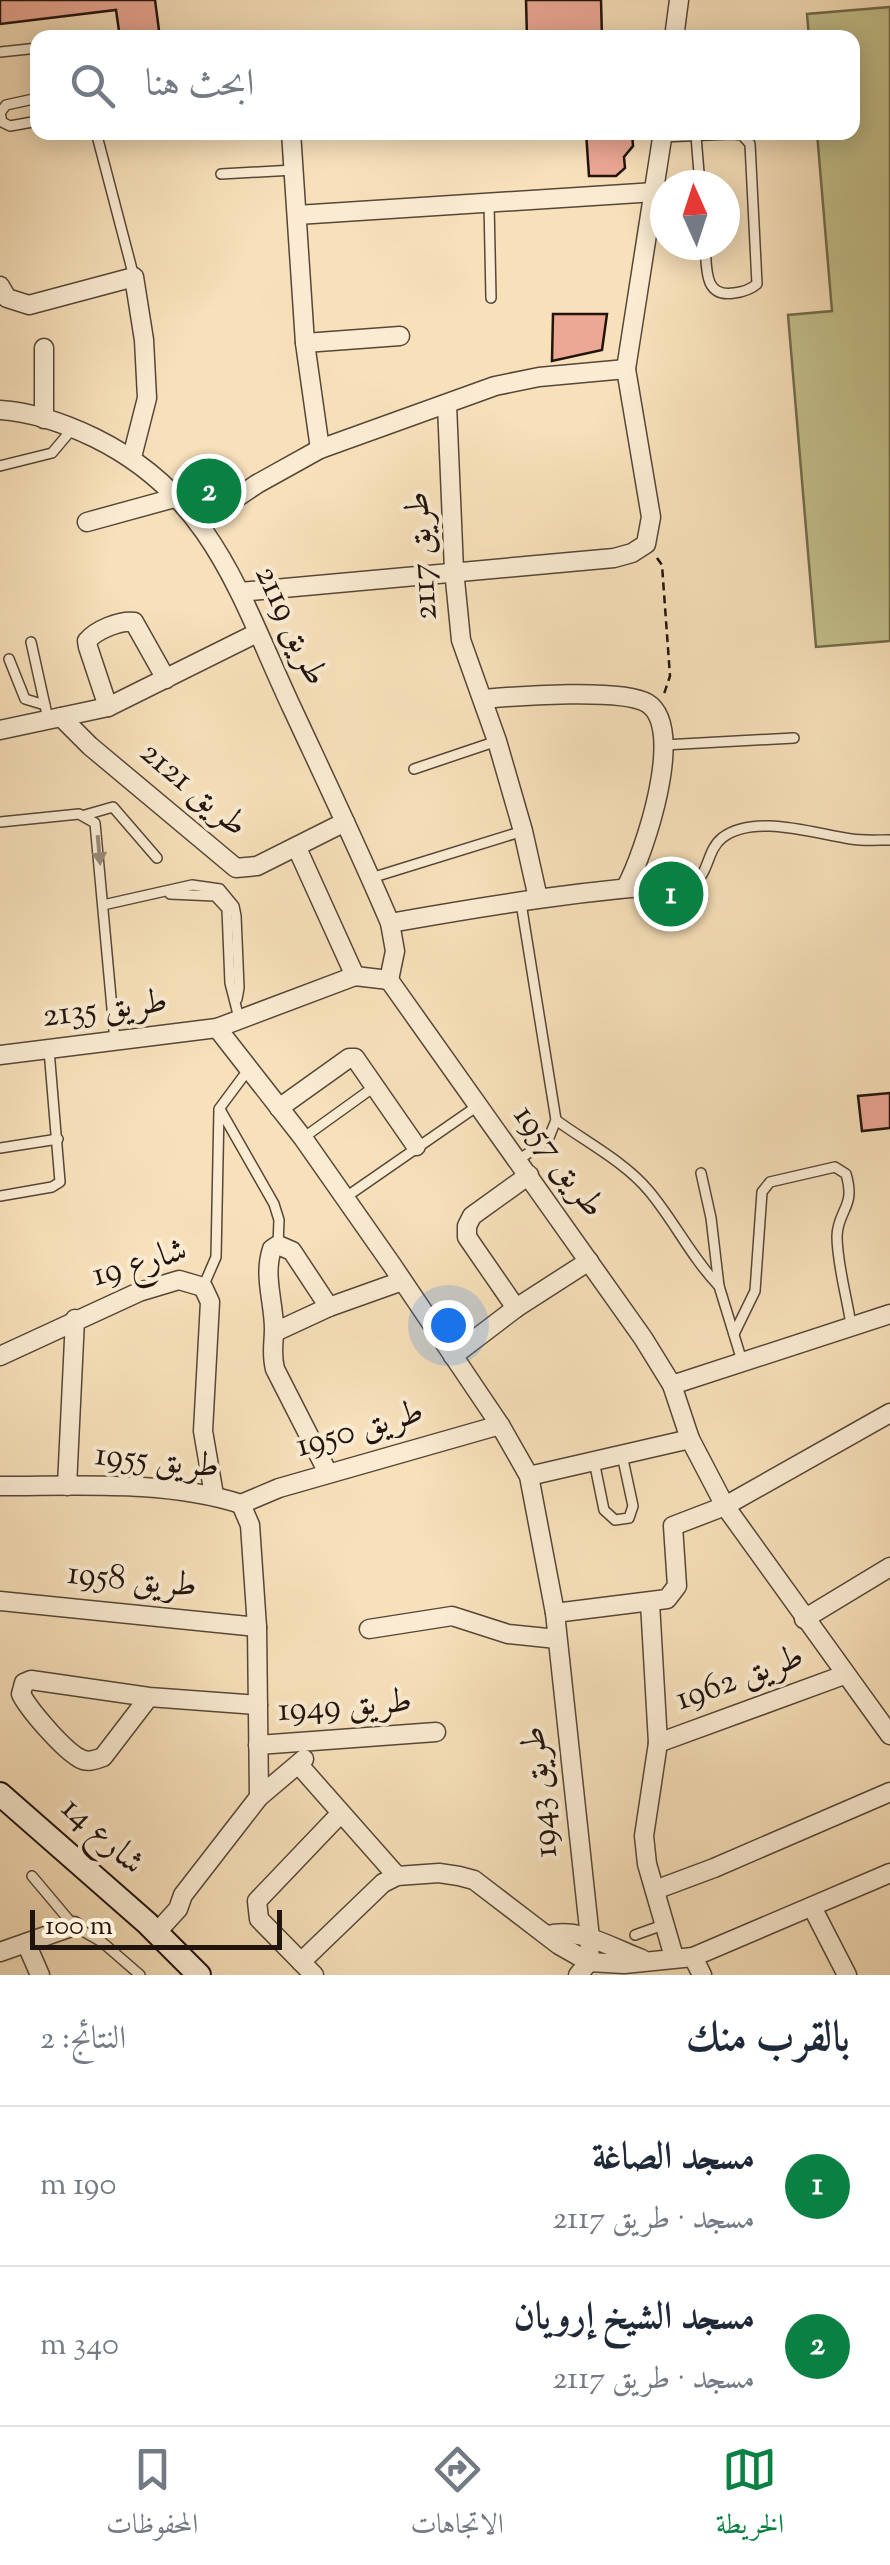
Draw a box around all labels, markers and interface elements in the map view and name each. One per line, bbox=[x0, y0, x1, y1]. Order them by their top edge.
search box bbox=[30, 30, 860, 140]
icon: search bbox=[65, 58, 120, 113]
text: ابحث هنا bbox=[145, 59, 254, 113]
north arrow bbox=[650, 170, 740, 260]
pin: 2 bbox=[176, 454, 242, 528]
street label: طريق 2117 bbox=[393, 490, 453, 622]
street label: طريق 2119 bbox=[240, 557, 340, 695]
street label: طريق 2121 bbox=[128, 729, 258, 851]
one-way arrow bbox=[91, 835, 107, 866]
pin: 1 bbox=[638, 856, 704, 932]
street label: طريق 2135 bbox=[39, 977, 171, 1043]
street label: طريق 1957 bbox=[499, 1094, 617, 1230]
street label: شارع 19 bbox=[86, 1226, 194, 1302]
your location bbox=[423, 1300, 474, 1351]
street label: طريق 1950 bbox=[290, 1387, 430, 1473]
street label: طريق 1955 bbox=[92, 1430, 222, 1494]
street label: طريق 1958 bbox=[65, 1549, 199, 1613]
street label: طريق 1962 bbox=[669, 1632, 811, 1726]
street label: طريق 1949 bbox=[276, 1677, 414, 1737]
street label: طريق 1943 bbox=[509, 1724, 573, 1860]
street label: شارع 14 bbox=[49, 1785, 155, 1889]
scale bar bbox=[30, 1905, 282, 1950]
text: 100 m bbox=[45, 1907, 113, 1947]
text: بالقرب منك bbox=[686, 2010, 850, 2070]
text: النتائج: 2 bbox=[40, 2017, 126, 2063]
text: مسجد الصاغة bbox=[592, 2132, 755, 2186]
text: 190 m bbox=[40, 2163, 116, 2209]
text: 1 bbox=[812, 2163, 823, 2209]
text: مسجد · طريق 2117 bbox=[552, 2197, 755, 2243]
text: مسجد الشيخ إرويان bbox=[513, 2292, 755, 2346]
text: 340 m bbox=[40, 2323, 119, 2369]
text: 2 bbox=[810, 2323, 825, 2369]
text: مسجد · طريق 2117 bbox=[552, 2357, 755, 2403]
tab: المحفوظات bbox=[106, 2442, 198, 2551]
tab: الاتجاهات bbox=[410, 2442, 504, 2551]
tab: الخريطة bbox=[716, 2442, 784, 2551]

